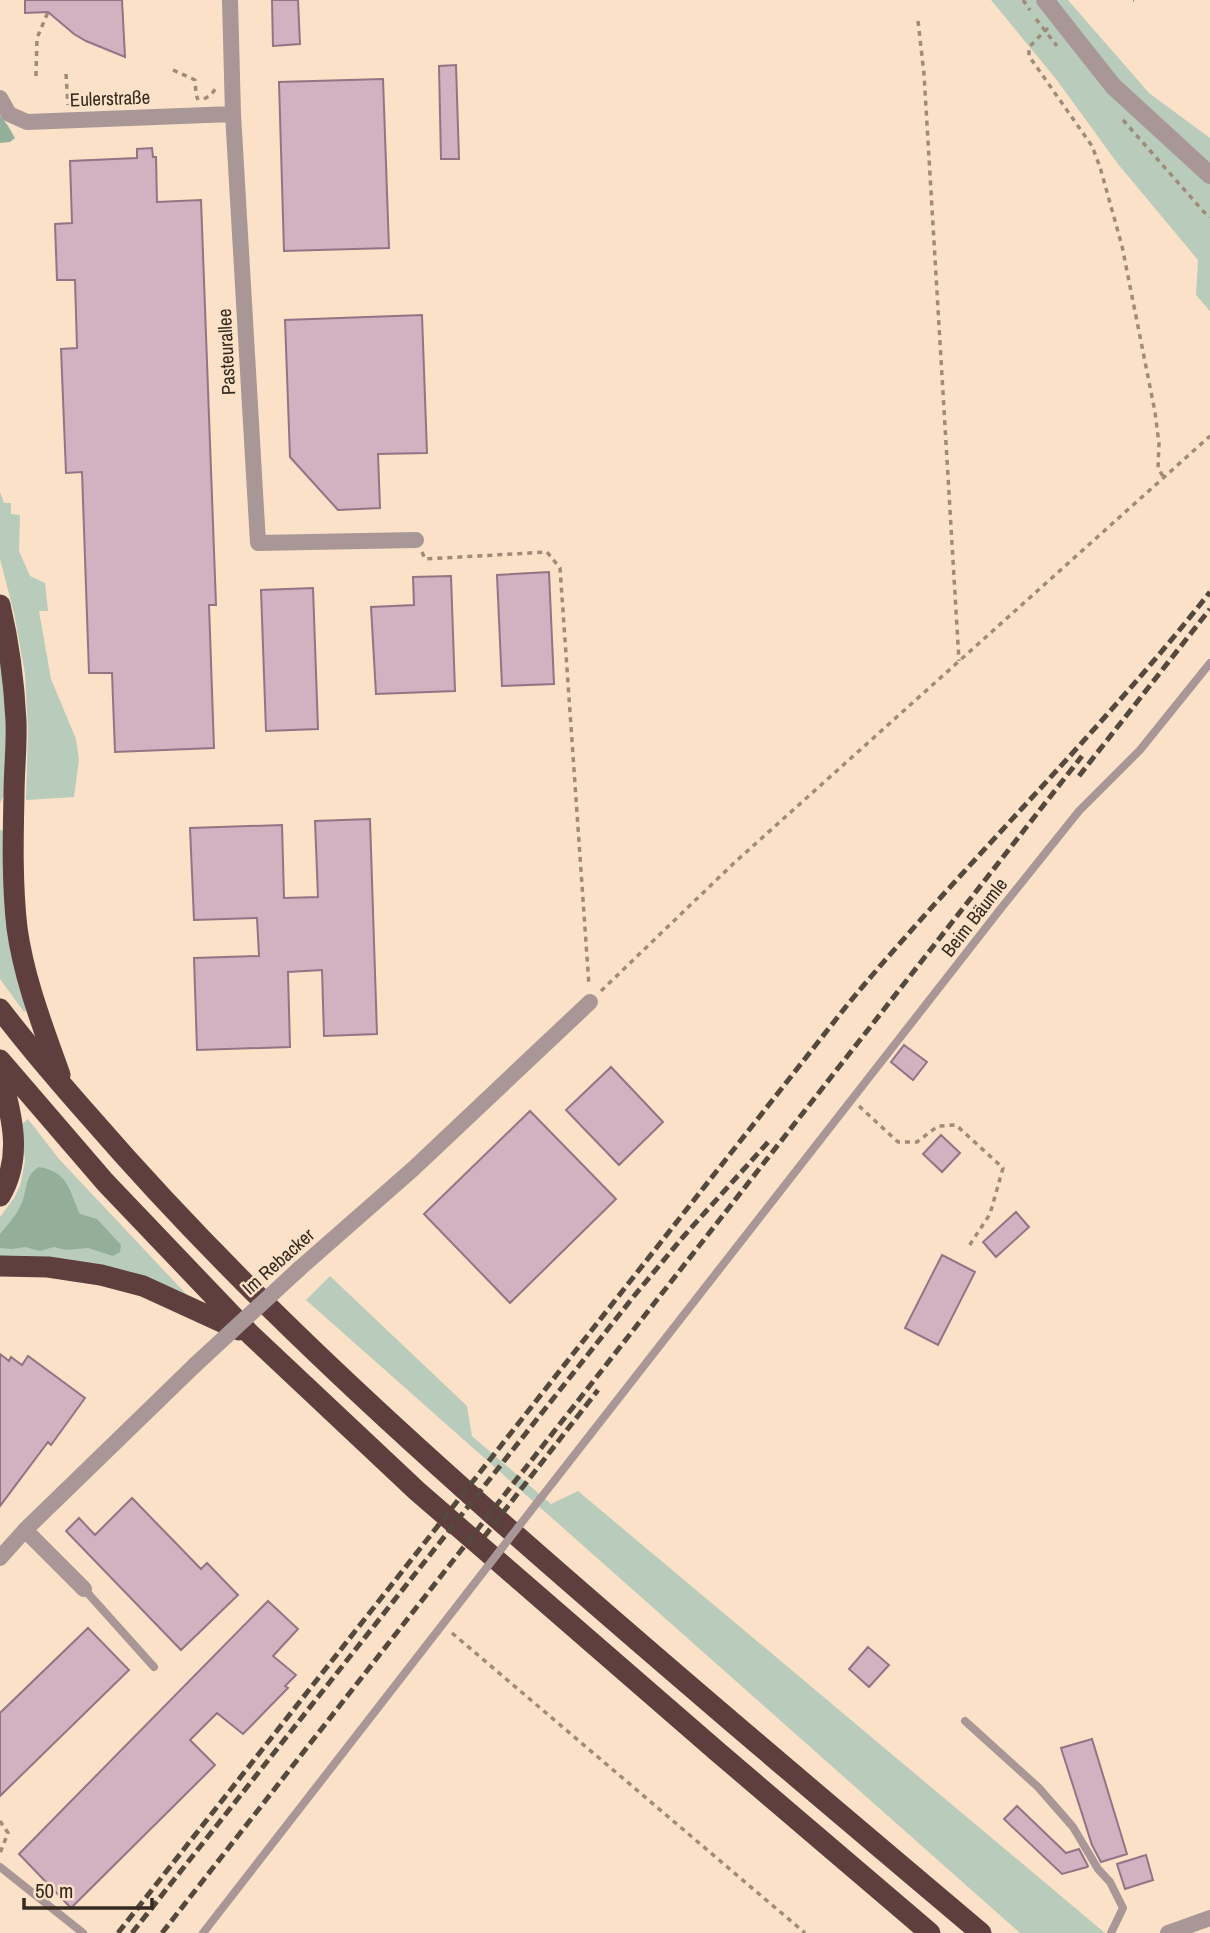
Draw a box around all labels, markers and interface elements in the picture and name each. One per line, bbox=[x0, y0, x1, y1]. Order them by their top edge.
street label: Eulerstraße bbox=[69, 84, 151, 112]
street label: Pasteurallee bbox=[211, 308, 241, 396]
street label: Beim Bäumle bbox=[935, 872, 1013, 962]
street label: Im Rebacker bbox=[236, 1221, 320, 1300]
scale bar bbox=[24, 1867, 152, 1911]
text: 50 m bbox=[35, 1876, 73, 1905]

